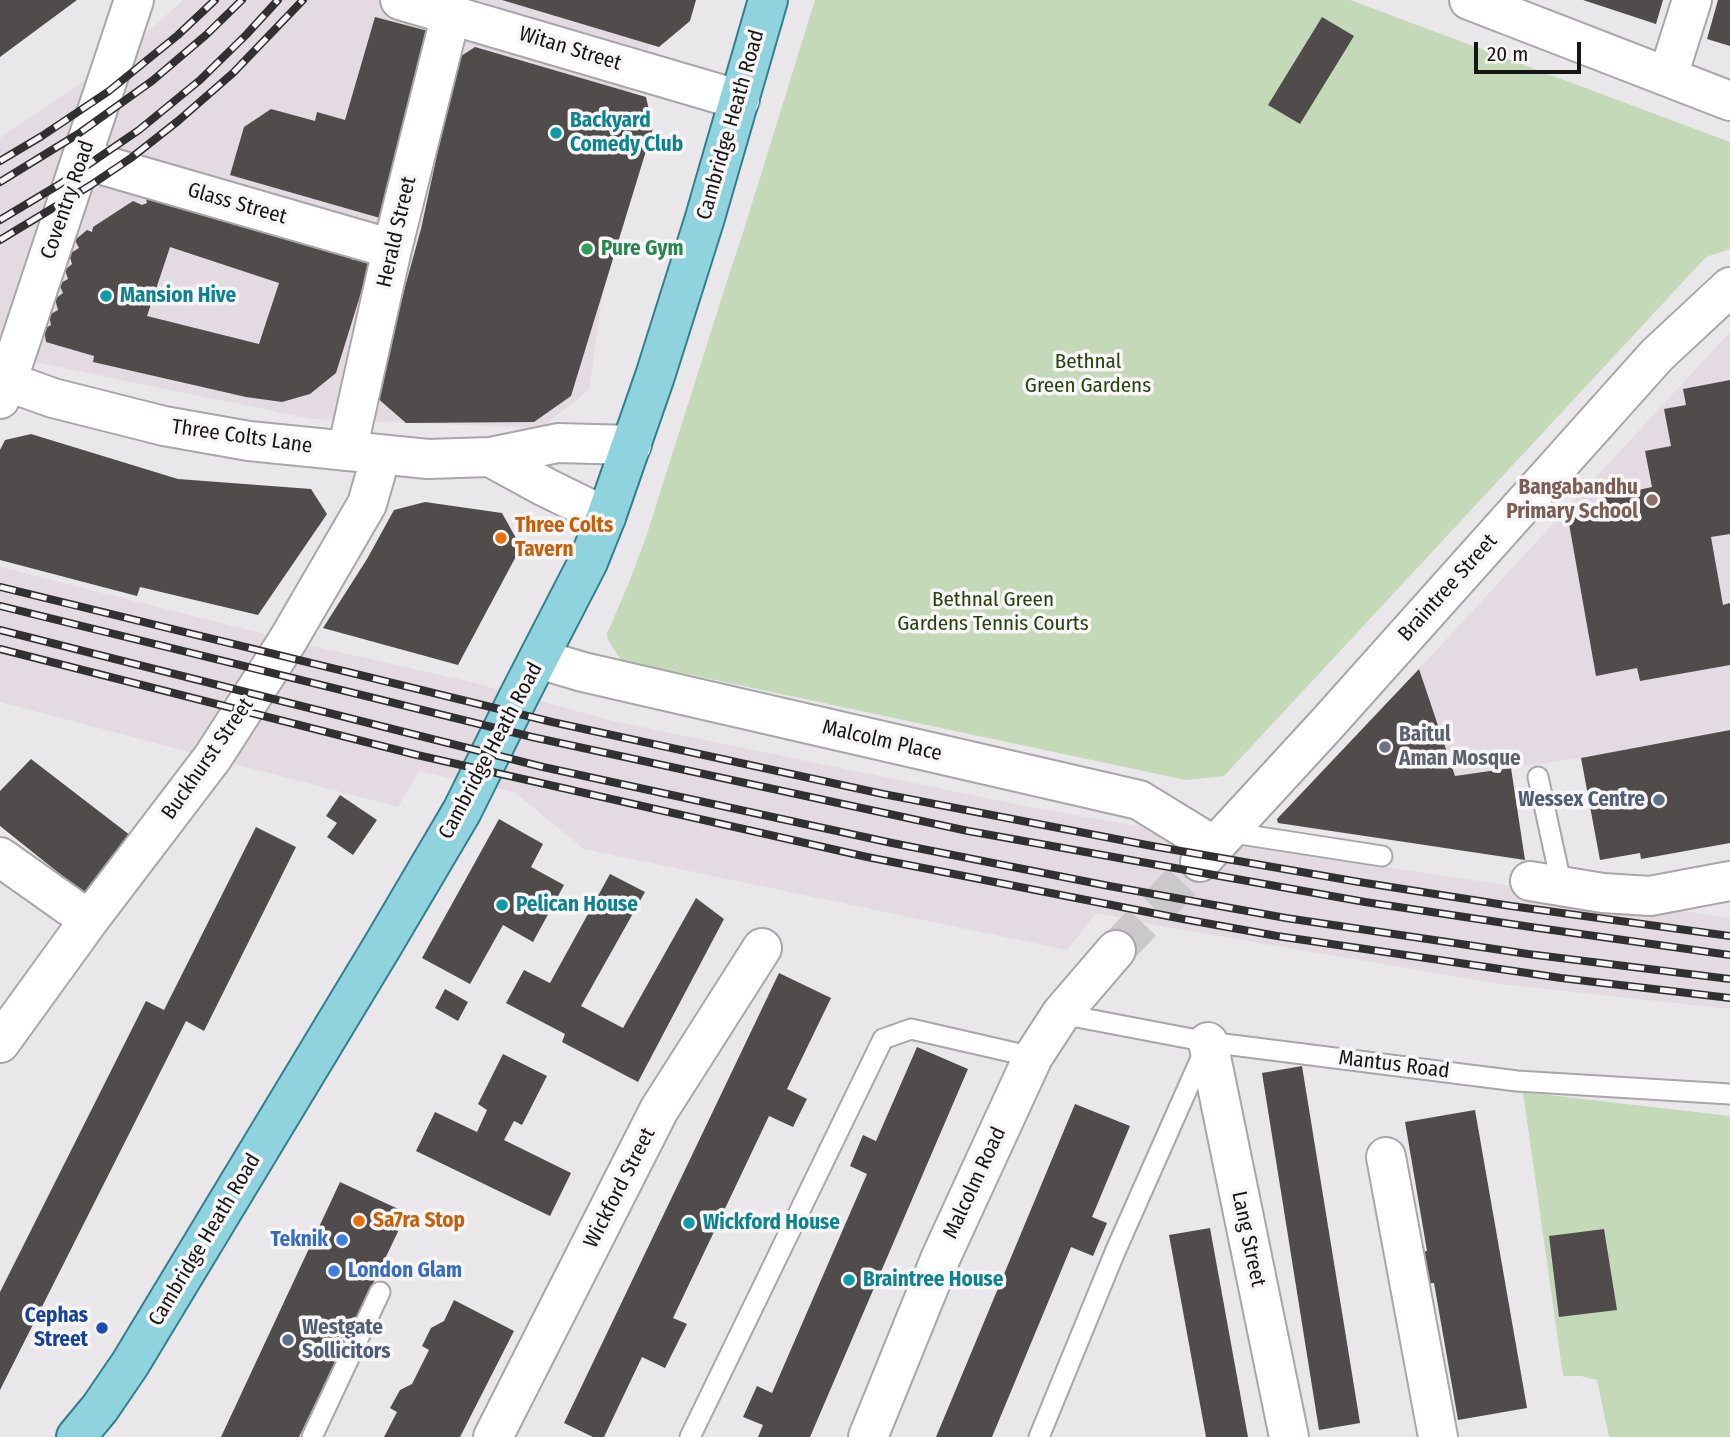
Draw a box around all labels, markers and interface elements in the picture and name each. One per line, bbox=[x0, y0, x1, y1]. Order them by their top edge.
street label: Witan Street bbox=[516, 22, 624, 76]
street label: Cambridge Heath Road bbox=[692, 27, 770, 223]
scale bar bbox=[1478, 28, 1585, 72]
text: 20 m bbox=[1487, 41, 1528, 67]
place label: Backyard Comedy Club bbox=[570, 108, 683, 158]
marker: Backyard Comedy Club bbox=[548, 125, 564, 141]
street label: Coventry Road bbox=[36, 137, 100, 263]
street label: Herald Street bbox=[372, 174, 422, 290]
street label: Glass Street bbox=[185, 178, 289, 230]
place label: Pure Gym bbox=[601, 236, 683, 262]
marker: Pure Gym bbox=[579, 241, 595, 257]
place label: Mansion Hive bbox=[120, 283, 236, 309]
marker: Mansion Hive bbox=[98, 288, 114, 304]
park label: Bethnal Green Gardens bbox=[1025, 349, 1151, 399]
street label: Three Colts Lane bbox=[170, 415, 314, 459]
place label: Bangabandhu Primary School bbox=[1506, 475, 1638, 525]
marker: Bangabandhu Primary School bbox=[1644, 492, 1660, 508]
place label: Three Colts Tavern bbox=[515, 513, 613, 563]
street label: Braintree Street bbox=[1393, 529, 1503, 647]
marker: Three Colts Tavern bbox=[493, 530, 509, 546]
park label: Bethnal Green Gardens Tennis Courts bbox=[897, 587, 1089, 637]
street label: Cambridge Heath Road bbox=[434, 658, 548, 844]
street label: Buckhurst Street bbox=[157, 693, 259, 825]
street label: Malcolm Place bbox=[820, 715, 944, 767]
place label: Baitul Aman Mosque bbox=[1399, 722, 1521, 772]
marker: Baitul Aman Mosque bbox=[1377, 739, 1393, 755]
place label: Wessex Centre bbox=[1518, 787, 1645, 813]
marker: Wessex Centre bbox=[1651, 792, 1667, 808]
place label: Pelican House bbox=[516, 892, 638, 918]
marker: Pelican House bbox=[494, 897, 510, 913]
street label: Mantus Road bbox=[1337, 1046, 1451, 1084]
street label: Malcolm Road bbox=[938, 1123, 1012, 1243]
street label: Wickford Street bbox=[579, 1124, 661, 1252]
street label: Cambridge Heath Road bbox=[144, 1149, 266, 1331]
street label: Lang Street bbox=[1226, 1189, 1270, 1289]
place label: Sa7ra Stop bbox=[373, 1208, 465, 1234]
place label: Wickford House bbox=[703, 1210, 840, 1236]
marker: Sa7ra Stop bbox=[351, 1213, 367, 1229]
marker: Wickford House bbox=[681, 1215, 697, 1231]
place label: Teknik bbox=[270, 1227, 328, 1253]
marker: Teknik bbox=[334, 1232, 350, 1248]
place label: London Glam bbox=[348, 1258, 462, 1284]
marker: London Glam bbox=[326, 1263, 342, 1279]
place label: Braintree House bbox=[863, 1267, 1003, 1293]
marker: Braintree House bbox=[841, 1272, 857, 1288]
place label: Cephas Street bbox=[25, 1303, 88, 1353]
place label: Westgate Sollicitors bbox=[302, 1315, 391, 1365]
marker: Cephas Street bbox=[94, 1320, 110, 1336]
marker: Westgate Sollicitors bbox=[280, 1332, 296, 1348]

